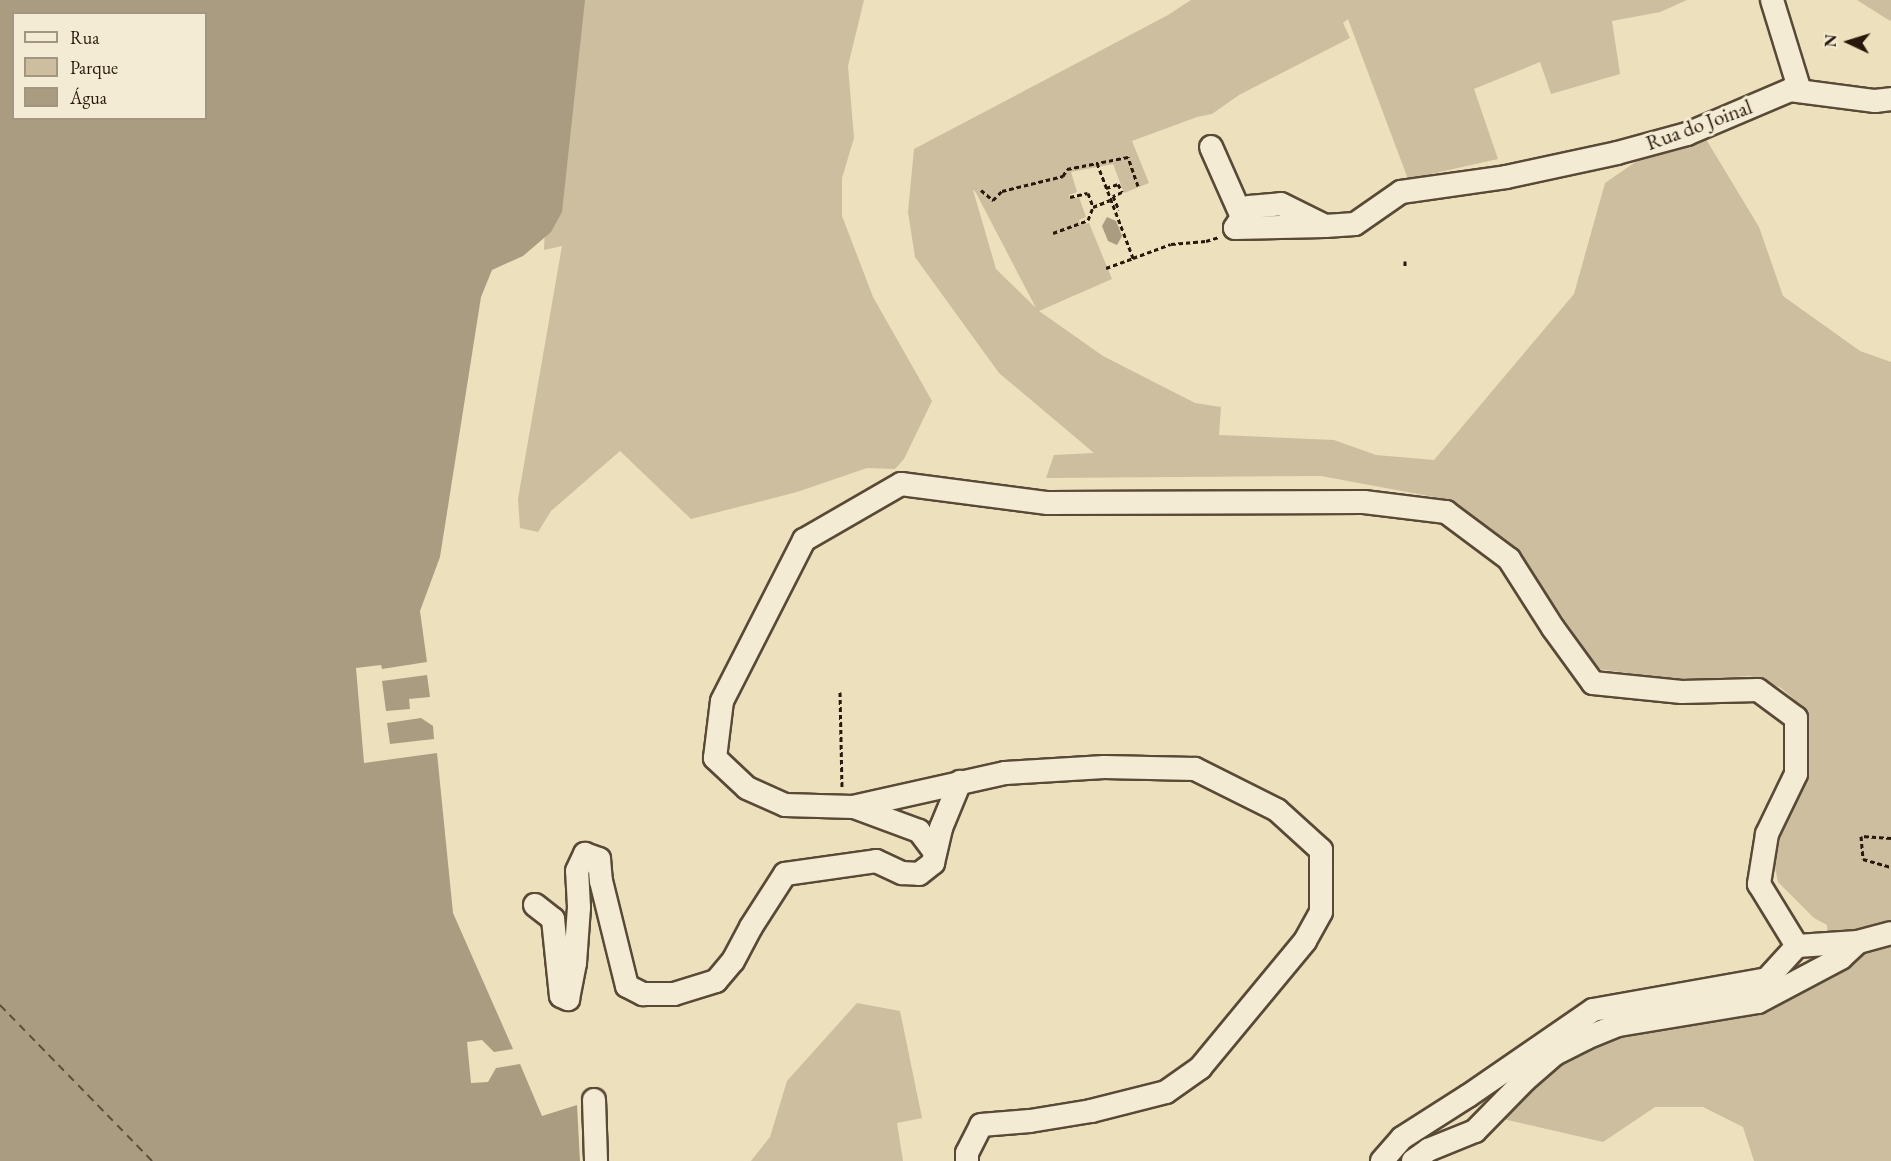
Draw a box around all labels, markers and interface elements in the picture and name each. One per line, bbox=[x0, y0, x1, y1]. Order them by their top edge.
legend bbox=[12, 12, 207, 120]
north arrow bbox=[1819, 12, 1879, 72]
text: Rua bbox=[70, 26, 100, 49]
text: N bbox=[1820, 34, 1841, 48]
text: Parque bbox=[70, 56, 118, 79]
text: Água bbox=[70, 86, 107, 109]
street label: Rua do Joinal bbox=[1643, 94, 1755, 156]

